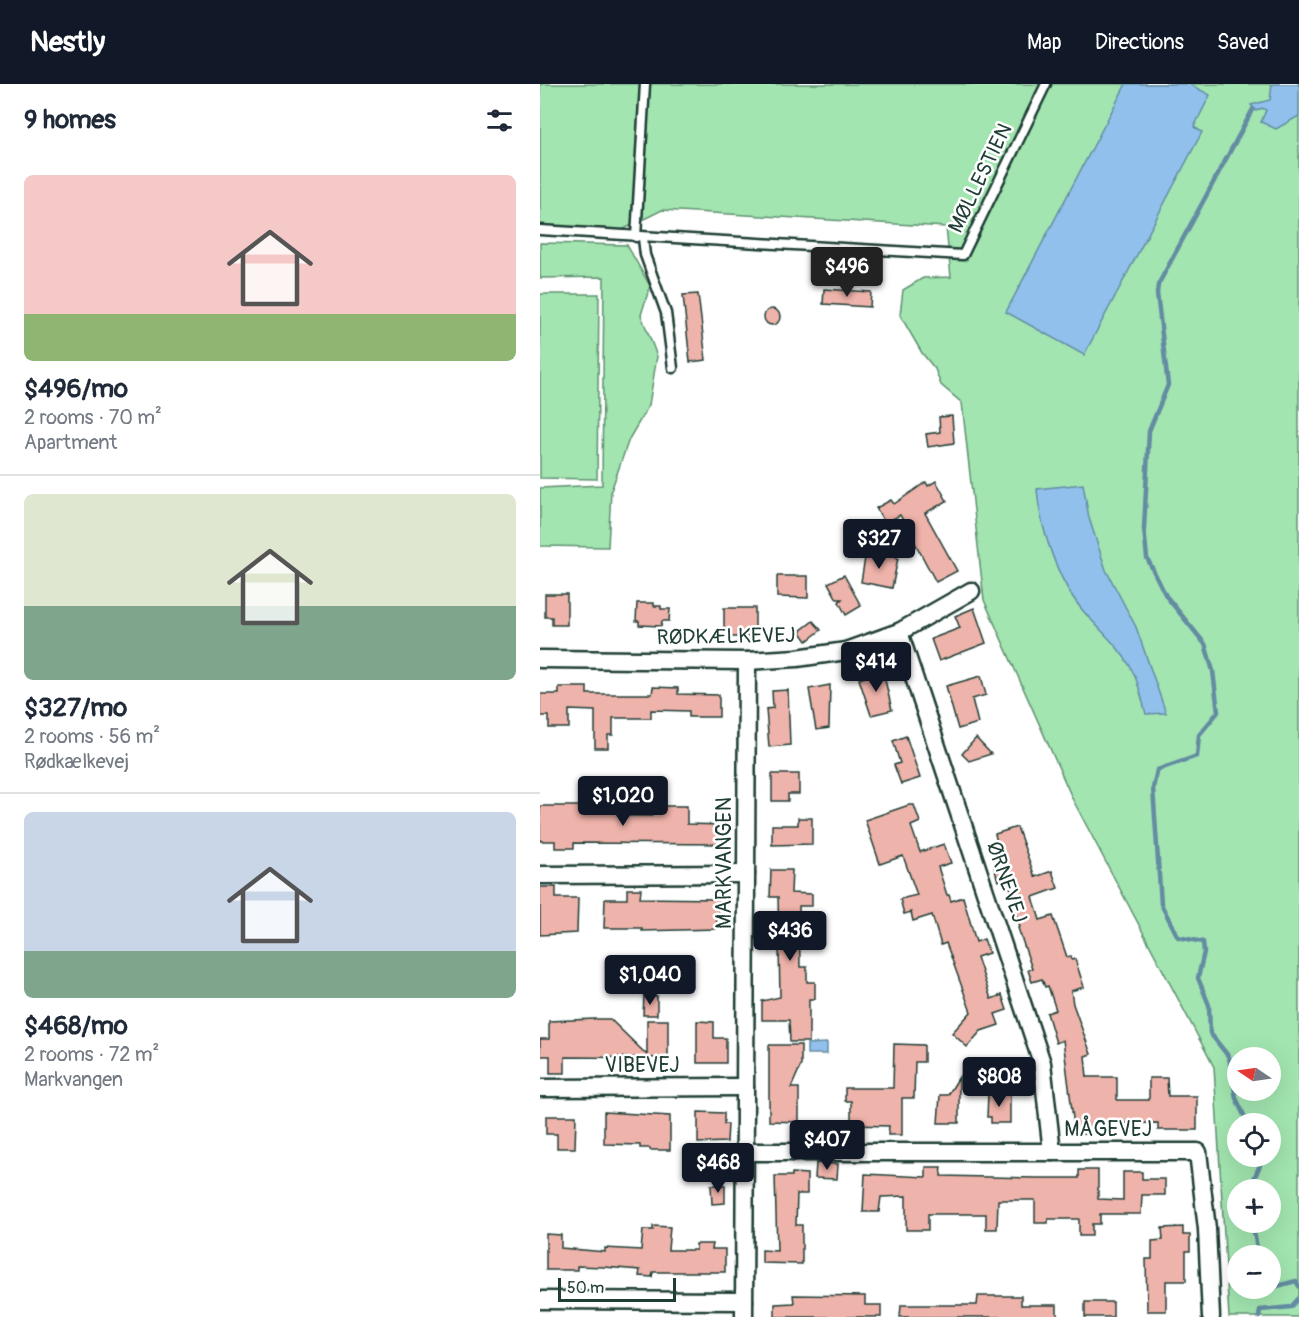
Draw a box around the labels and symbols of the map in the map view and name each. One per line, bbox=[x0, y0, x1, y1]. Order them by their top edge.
street label: MØLLESTIEN bbox=[942, 119, 1019, 237]
pin: $496 bbox=[811, 247, 883, 298]
pin: $327 bbox=[843, 519, 915, 570]
street label: RØDKÆLKEVEJ bbox=[656, 622, 796, 651]
pin: $414 bbox=[840, 642, 912, 693]
pin: $1,020 bbox=[574, 776, 672, 827]
street label: MARKVANGEN bbox=[711, 797, 738, 929]
street label: ØRNEVEJ bbox=[980, 838, 1033, 926]
pin: $436 bbox=[754, 911, 826, 962]
pin: $1,040 bbox=[601, 955, 699, 1006]
north arrow bbox=[1227, 1047, 1281, 1101]
street label: VIBEVEJ bbox=[605, 1052, 679, 1079]
pin: $808 bbox=[963, 1057, 1035, 1108]
street label: MÅGEVEJ bbox=[1064, 1115, 1152, 1143]
pin: $407 bbox=[791, 1120, 863, 1171]
pin: $468 bbox=[682, 1143, 754, 1194]
scale bar bbox=[558, 1275, 676, 1302]

